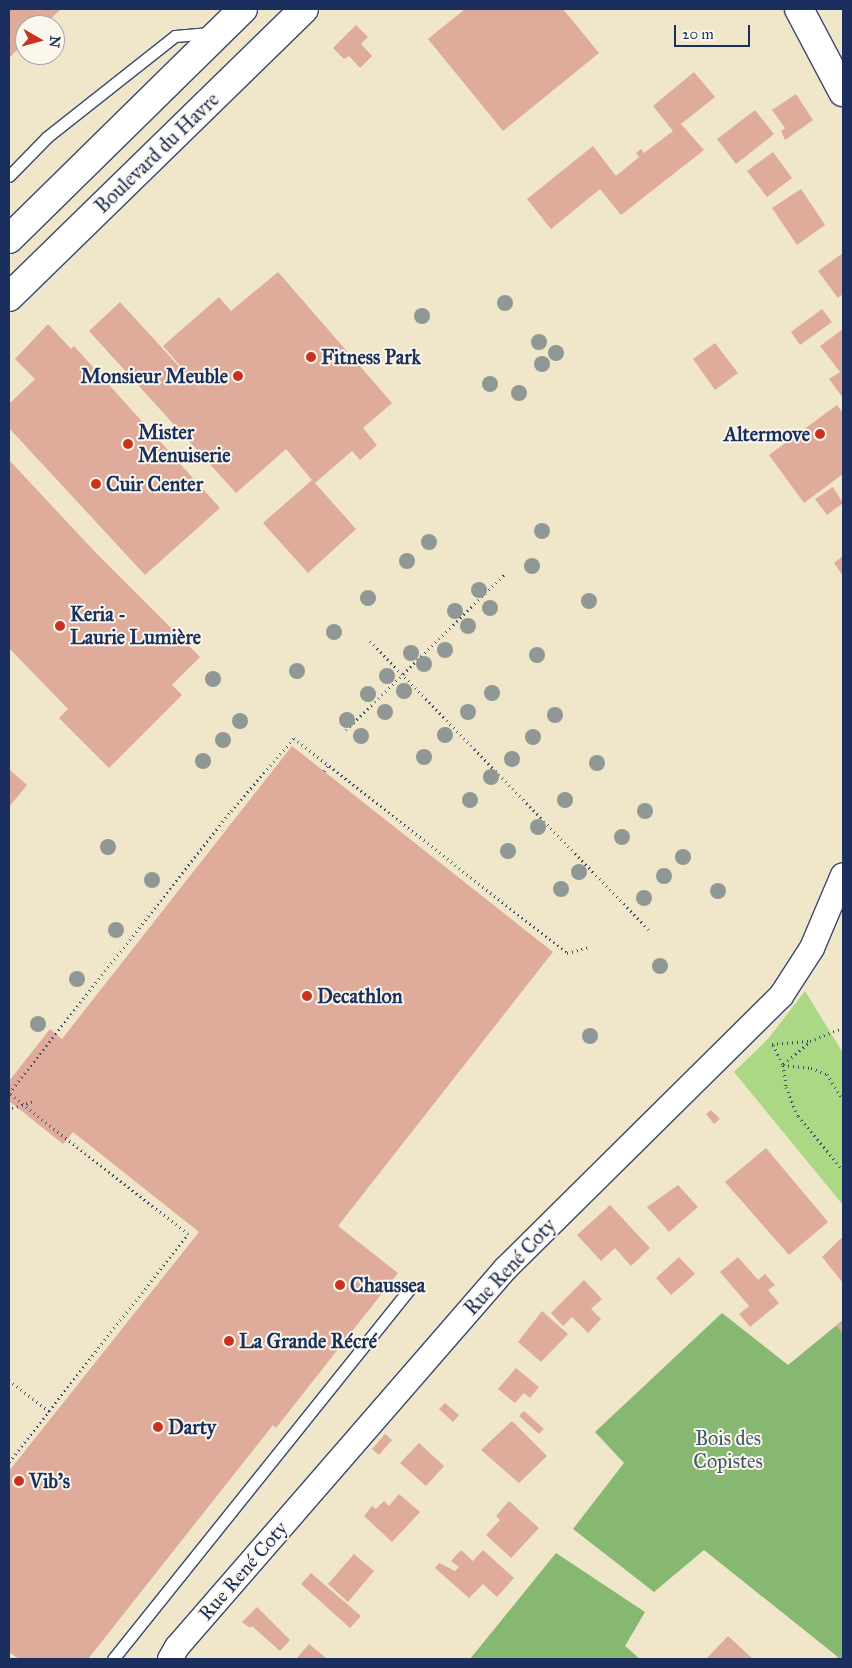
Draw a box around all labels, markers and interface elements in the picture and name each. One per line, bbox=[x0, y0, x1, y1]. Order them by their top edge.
north arrow bbox=[15, 15, 65, 65]
scale bar bbox=[677, 15, 753, 47]
text: 20 m bbox=[682, 25, 714, 43]
text: N bbox=[45, 35, 64, 49]
street label: Boulevard du Havre bbox=[90, 88, 224, 218]
place label: Fitness Park bbox=[321, 345, 421, 369]
marker: Fitness Park bbox=[305, 351, 317, 363]
place label: Monsieur Meuble bbox=[80, 364, 228, 388]
marker: Monsieur Meuble bbox=[232, 370, 244, 382]
place label: Mister Menuiserie bbox=[138, 420, 230, 467]
place label: Altermove bbox=[724, 422, 810, 446]
marker: Altermove bbox=[814, 428, 826, 440]
marker: Mister Menuiserie bbox=[122, 438, 134, 450]
place label: Cuir Center bbox=[106, 472, 203, 496]
marker: Cuir Center bbox=[90, 478, 102, 490]
place label: Keria - Laurie Lumière bbox=[70, 602, 201, 649]
marker: Keria - Laurie Lumière bbox=[54, 620, 66, 632]
place label: Decathlon bbox=[317, 984, 403, 1008]
marker: Decathlon bbox=[301, 990, 313, 1002]
street label: Rue René Coty bbox=[459, 1214, 561, 1320]
place label: Chaussea bbox=[350, 1273, 425, 1297]
marker: Chaussea bbox=[334, 1279, 346, 1291]
place label: La Grande Récré bbox=[239, 1329, 377, 1353]
marker: La Grande Récré bbox=[223, 1335, 235, 1347]
place label: Darty bbox=[168, 1415, 216, 1439]
marker: Darty bbox=[152, 1421, 164, 1433]
park label: Bois des Copistes bbox=[693, 1426, 763, 1473]
place label: Vib's bbox=[29, 1469, 70, 1493]
marker: Vib's bbox=[13, 1475, 25, 1487]
street label: Rue René Coty bbox=[194, 1517, 292, 1625]

